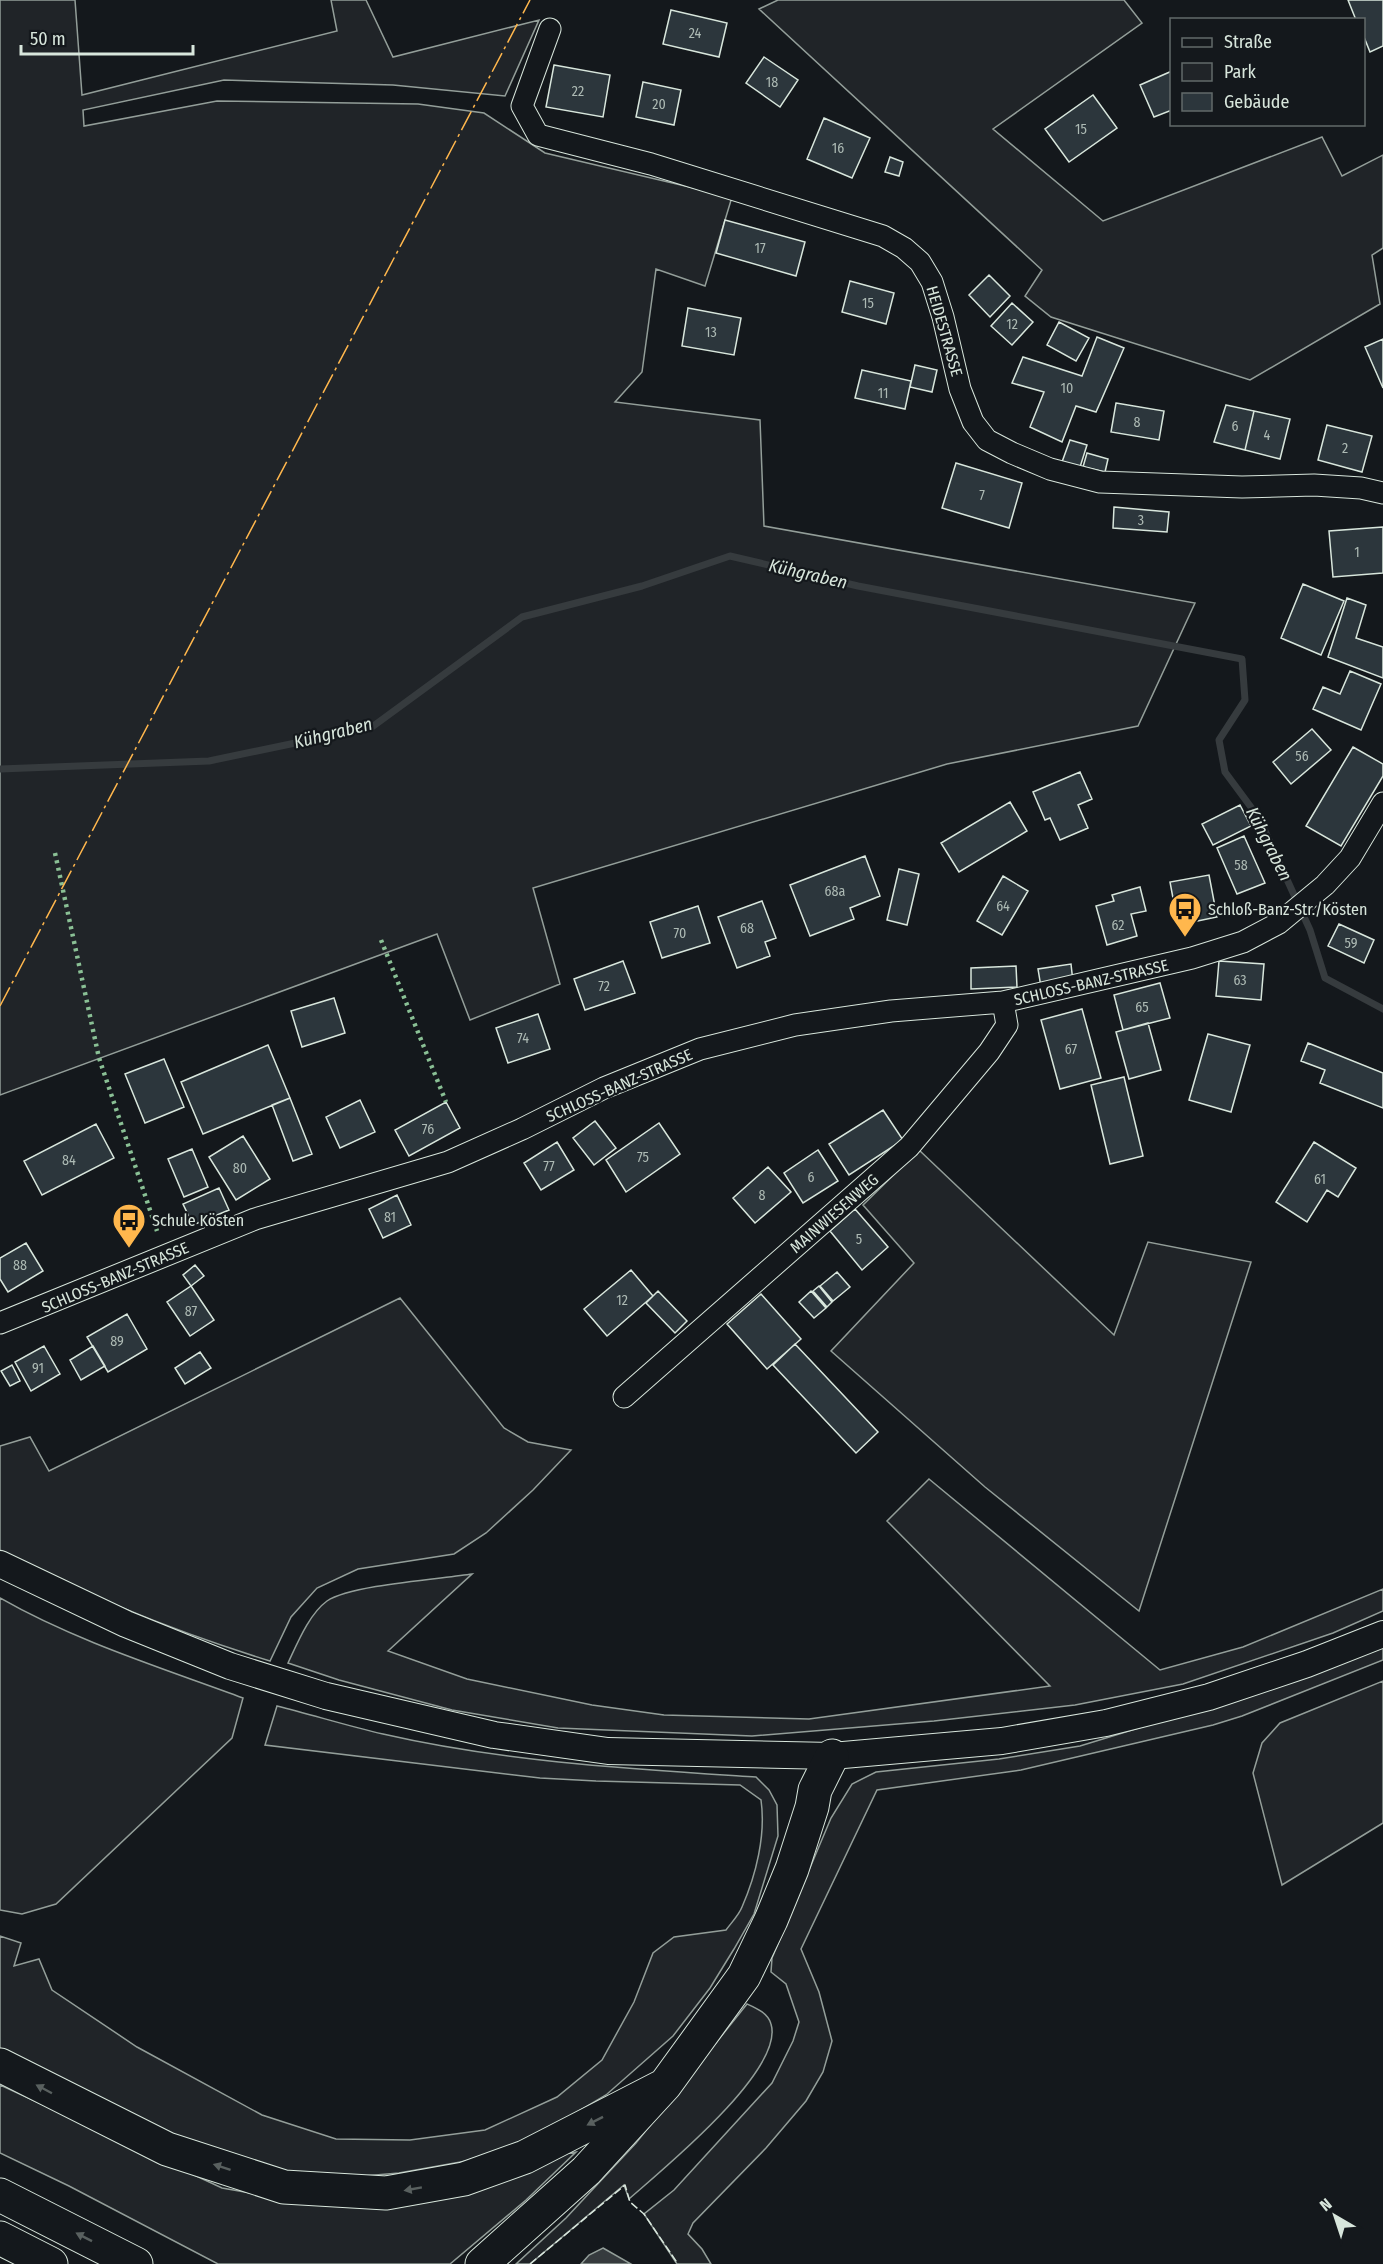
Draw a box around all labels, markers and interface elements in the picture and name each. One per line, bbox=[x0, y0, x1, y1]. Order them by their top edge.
scale bar bbox=[21, 18, 194, 56]
legend bbox=[1170, 18, 1365, 126]
house number: 24 bbox=[689, 25, 702, 42]
text: 50 m bbox=[30, 28, 66, 50]
text: Straße bbox=[1224, 31, 1272, 53]
text: Park bbox=[1224, 61, 1257, 83]
house number: 18 bbox=[766, 74, 778, 91]
house number: 22 bbox=[572, 83, 584, 100]
text: Gebäude bbox=[1224, 91, 1290, 113]
house number: 20 bbox=[652, 96, 666, 113]
house number: 15 bbox=[1075, 121, 1087, 138]
house number: 16 bbox=[832, 140, 844, 157]
house number: 17 bbox=[754, 240, 766, 257]
street label: HEIDESTRASSE bbox=[923, 284, 967, 379]
house number: 15 bbox=[862, 295, 874, 312]
house number: 12 bbox=[1006, 316, 1018, 333]
house number: 13 bbox=[705, 324, 717, 341]
house number: 10 bbox=[1061, 380, 1073, 397]
house number: 11 bbox=[878, 385, 888, 402]
house number: 8 bbox=[1134, 414, 1141, 431]
house number: 6 bbox=[1232, 418, 1239, 435]
house number: 4 bbox=[1264, 427, 1271, 444]
house number: 2 bbox=[1342, 440, 1348, 457]
house number: 7 bbox=[979, 487, 985, 504]
house number: 3 bbox=[1138, 512, 1144, 529]
house number: 1 bbox=[1354, 544, 1360, 561]
water label: Kühgraben bbox=[767, 554, 849, 594]
water label: Kühgraben bbox=[292, 713, 374, 753]
house number: 56 bbox=[1295, 748, 1309, 765]
water label: Kühgraben bbox=[1241, 803, 1297, 885]
house number: 58 bbox=[1234, 857, 1248, 874]
house number: 68a bbox=[825, 883, 846, 900]
bus stop icon: Schloß-Banz-Str./Kösten bbox=[1167, 891, 1203, 938]
house number: 64 bbox=[996, 898, 1010, 915]
place label: Schloß-Banz-Str./Kösten bbox=[1208, 900, 1367, 919]
house number: 62 bbox=[1112, 917, 1125, 934]
house number: 68 bbox=[740, 920, 754, 937]
house number: 70 bbox=[674, 925, 686, 942]
house number: 59 bbox=[1344, 935, 1358, 952]
street label: SCHLOSS-BANZ-STRASSE bbox=[1012, 955, 1170, 1009]
house number: 63 bbox=[1233, 972, 1247, 989]
house number: 72 bbox=[598, 978, 610, 995]
house number: 65 bbox=[1135, 999, 1149, 1016]
house number: 74 bbox=[517, 1030, 529, 1047]
house number: 67 bbox=[1065, 1041, 1077, 1058]
street label: SCHLOSS-BANZ-STRASSE bbox=[543, 1045, 695, 1126]
house number: 76 bbox=[422, 1121, 434, 1138]
house number: 75 bbox=[637, 1149, 649, 1166]
house number: 84 bbox=[62, 1152, 76, 1169]
house number: 77 bbox=[543, 1158, 555, 1175]
house number: 80 bbox=[233, 1160, 247, 1177]
house number: 6 bbox=[808, 1169, 815, 1186]
street label: MAINWIESENWEG bbox=[786, 1170, 882, 1257]
house number: 61 bbox=[1314, 1171, 1326, 1188]
house number: 8 bbox=[759, 1187, 766, 1204]
bus stop icon: Schule Kösten bbox=[111, 1202, 147, 1249]
house number: 81 bbox=[384, 1209, 396, 1226]
place label: Schule Kösten bbox=[152, 1211, 244, 1230]
house number: 5 bbox=[856, 1231, 862, 1248]
street label: SCHLOSS-BANZ-STRASSE bbox=[39, 1238, 192, 1317]
house number: 88 bbox=[13, 1257, 27, 1274]
house number: 12 bbox=[616, 1292, 628, 1309]
house number: 87 bbox=[185, 1303, 198, 1320]
house number: 89 bbox=[110, 1333, 124, 1350]
house number: 91 bbox=[32, 1360, 44, 1377]
one-way arrow bbox=[35, 2084, 53, 2094]
one-way arrow bbox=[586, 2117, 603, 2126]
one-way arrow bbox=[213, 2162, 231, 2171]
one-way arrow bbox=[403, 2184, 422, 2193]
north arrow bbox=[1305, 2186, 1365, 2246]
text: N bbox=[1316, 2194, 1336, 2215]
one-way arrow bbox=[75, 2233, 93, 2243]

